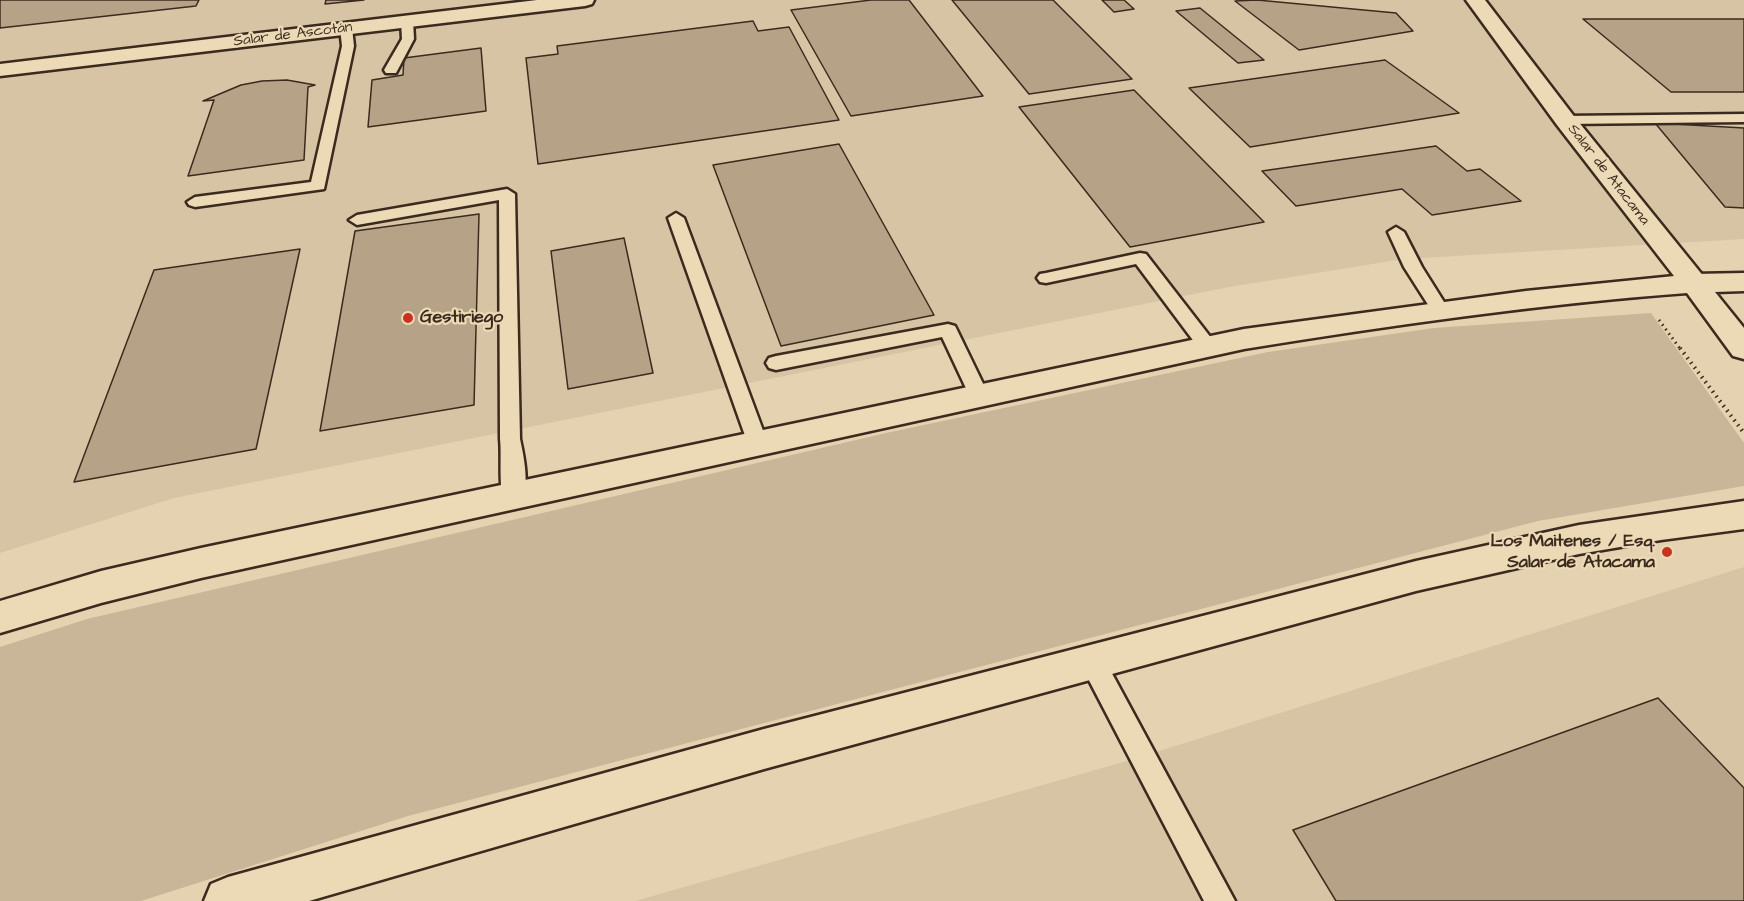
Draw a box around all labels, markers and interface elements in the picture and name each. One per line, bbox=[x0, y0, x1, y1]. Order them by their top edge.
street label: Salar de Ascotán bbox=[233, 19, 353, 51]
street label: Salar de Atacama bbox=[1563, 121, 1653, 229]
place label: Gestiriego bbox=[420, 307, 503, 329]
marker: Gestiriego bbox=[401, 311, 415, 325]
place label: Los Maitenes / Esq. Salar de Atacama bbox=[1491, 531, 1655, 574]
marker: Los Maitenes / Esq. Salar de Atacama bbox=[1660, 545, 1674, 559]

